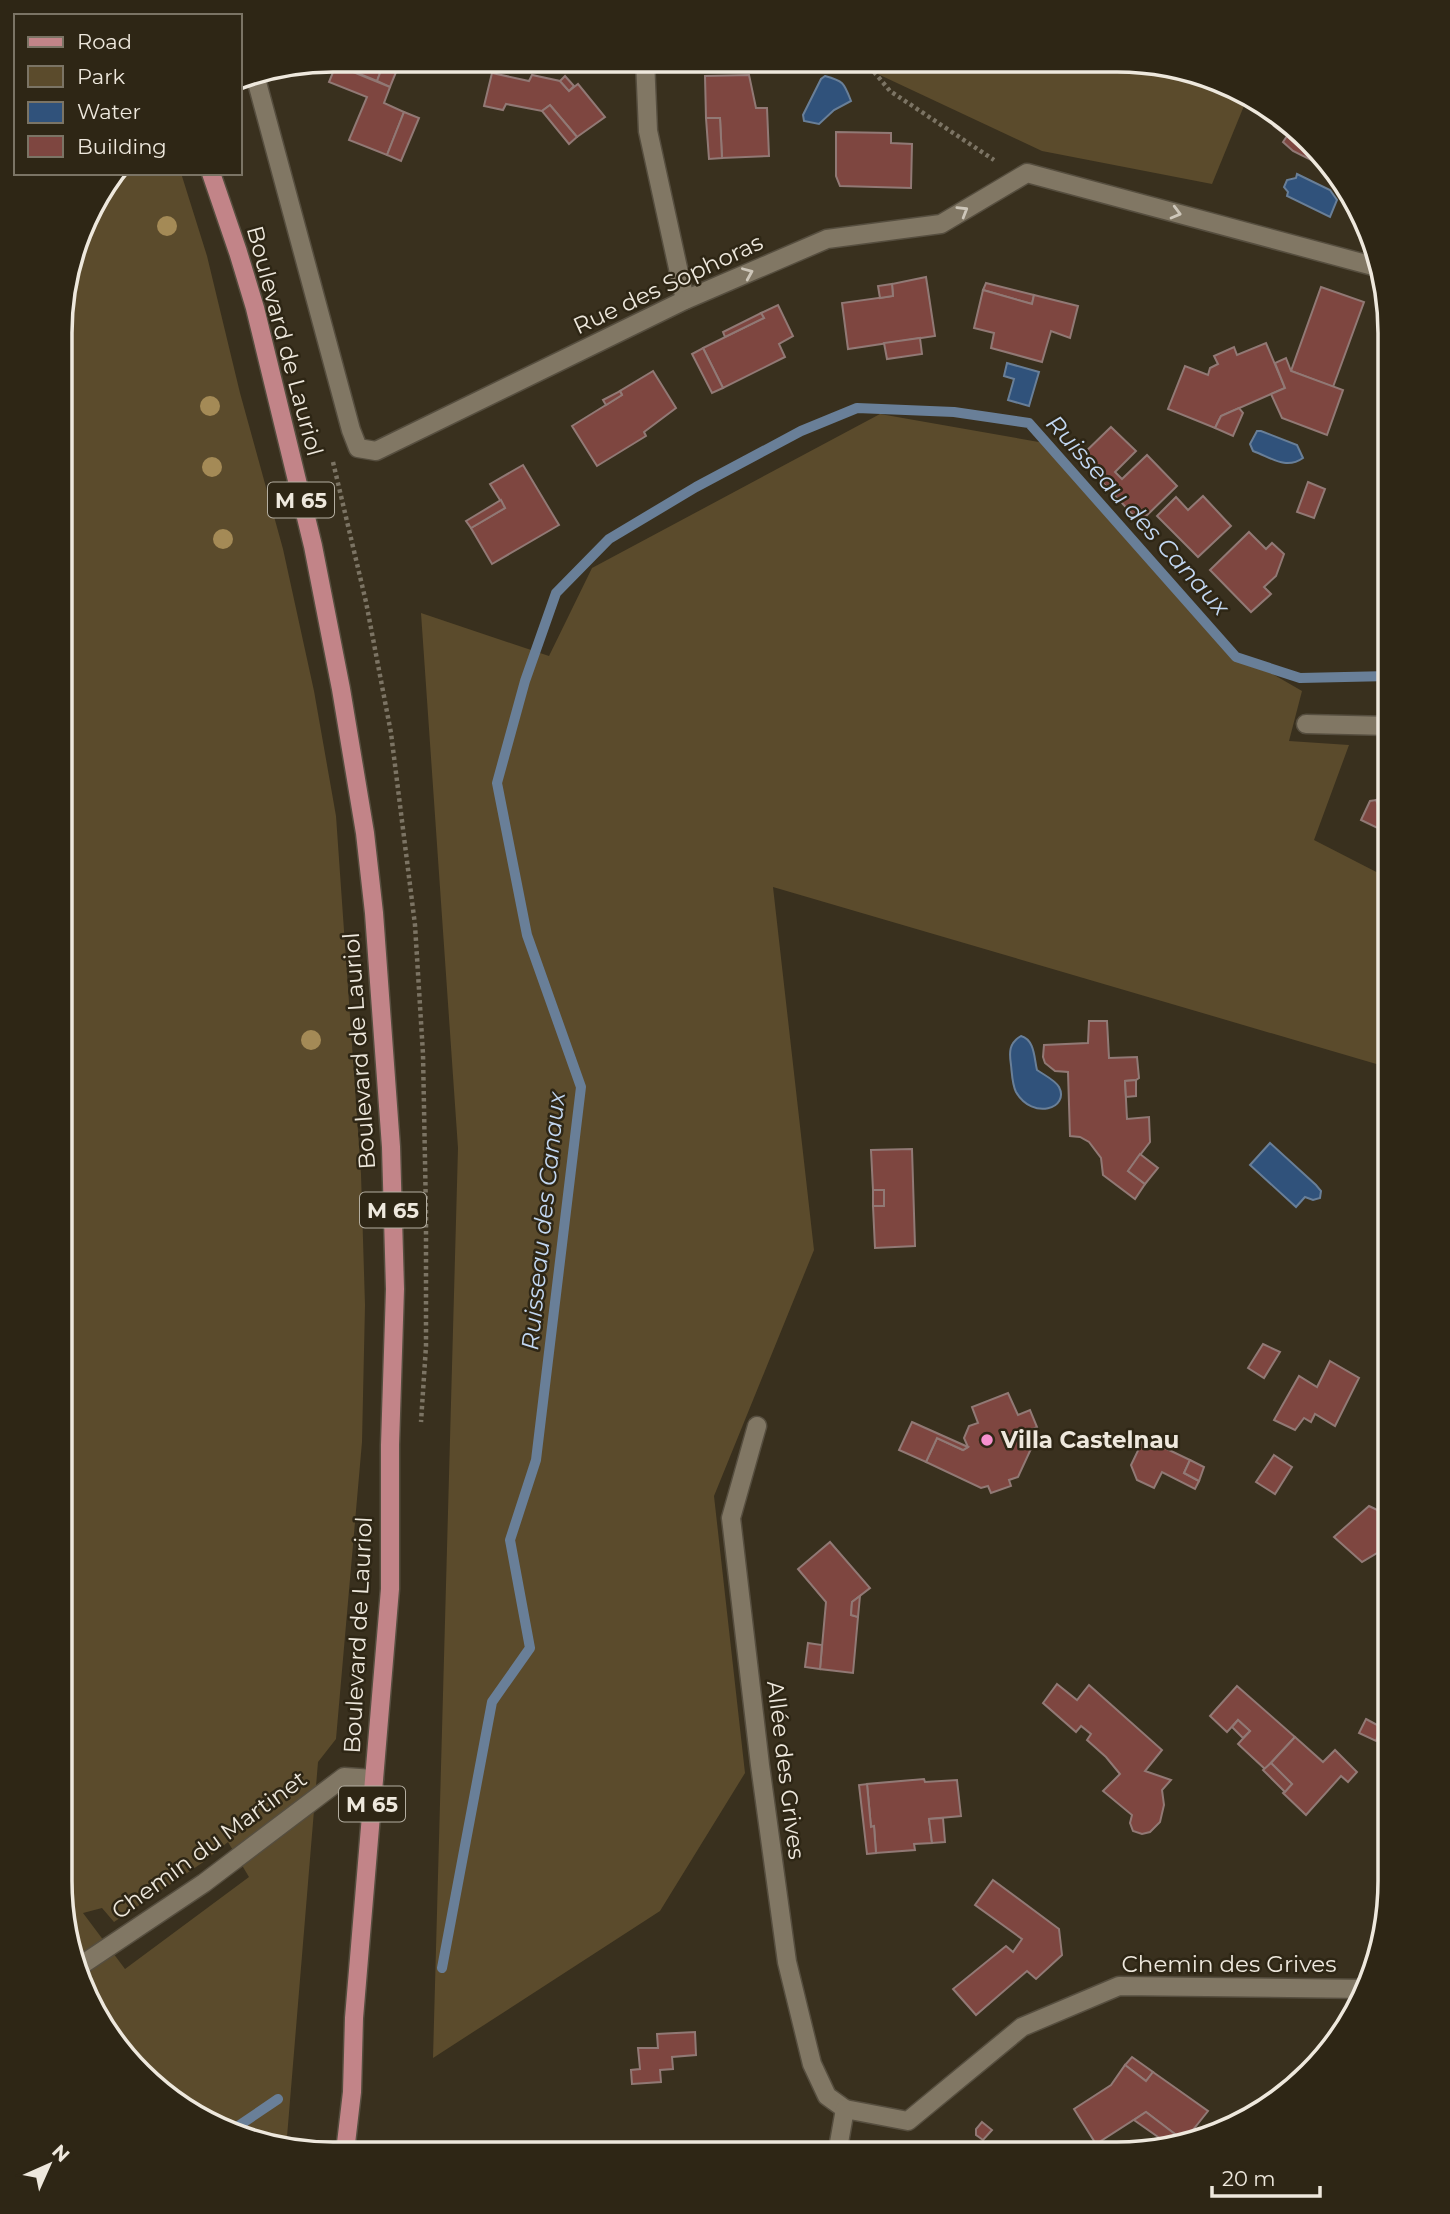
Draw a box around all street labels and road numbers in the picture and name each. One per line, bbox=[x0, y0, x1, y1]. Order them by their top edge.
street label: Boulevard de Lauriol bbox=[241, 223, 329, 459]
street label: Rue des Sophoras bbox=[569, 228, 767, 340]
road number: M 65 bbox=[268, 482, 334, 518]
street label: Boulevard de Lauriol bbox=[337, 932, 381, 1170]
road number: M 65 bbox=[360, 1192, 426, 1228]
street label: Boulevard de Lauriol bbox=[338, 1516, 378, 1754]
street label: Allée des Grives bbox=[761, 1679, 811, 1861]
street label: Chemin du Martinet bbox=[106, 1765, 312, 1925]
road number: M 65 bbox=[339, 1786, 405, 1822]
street label: Chemin des Grives bbox=[1122, 1950, 1336, 1978]

